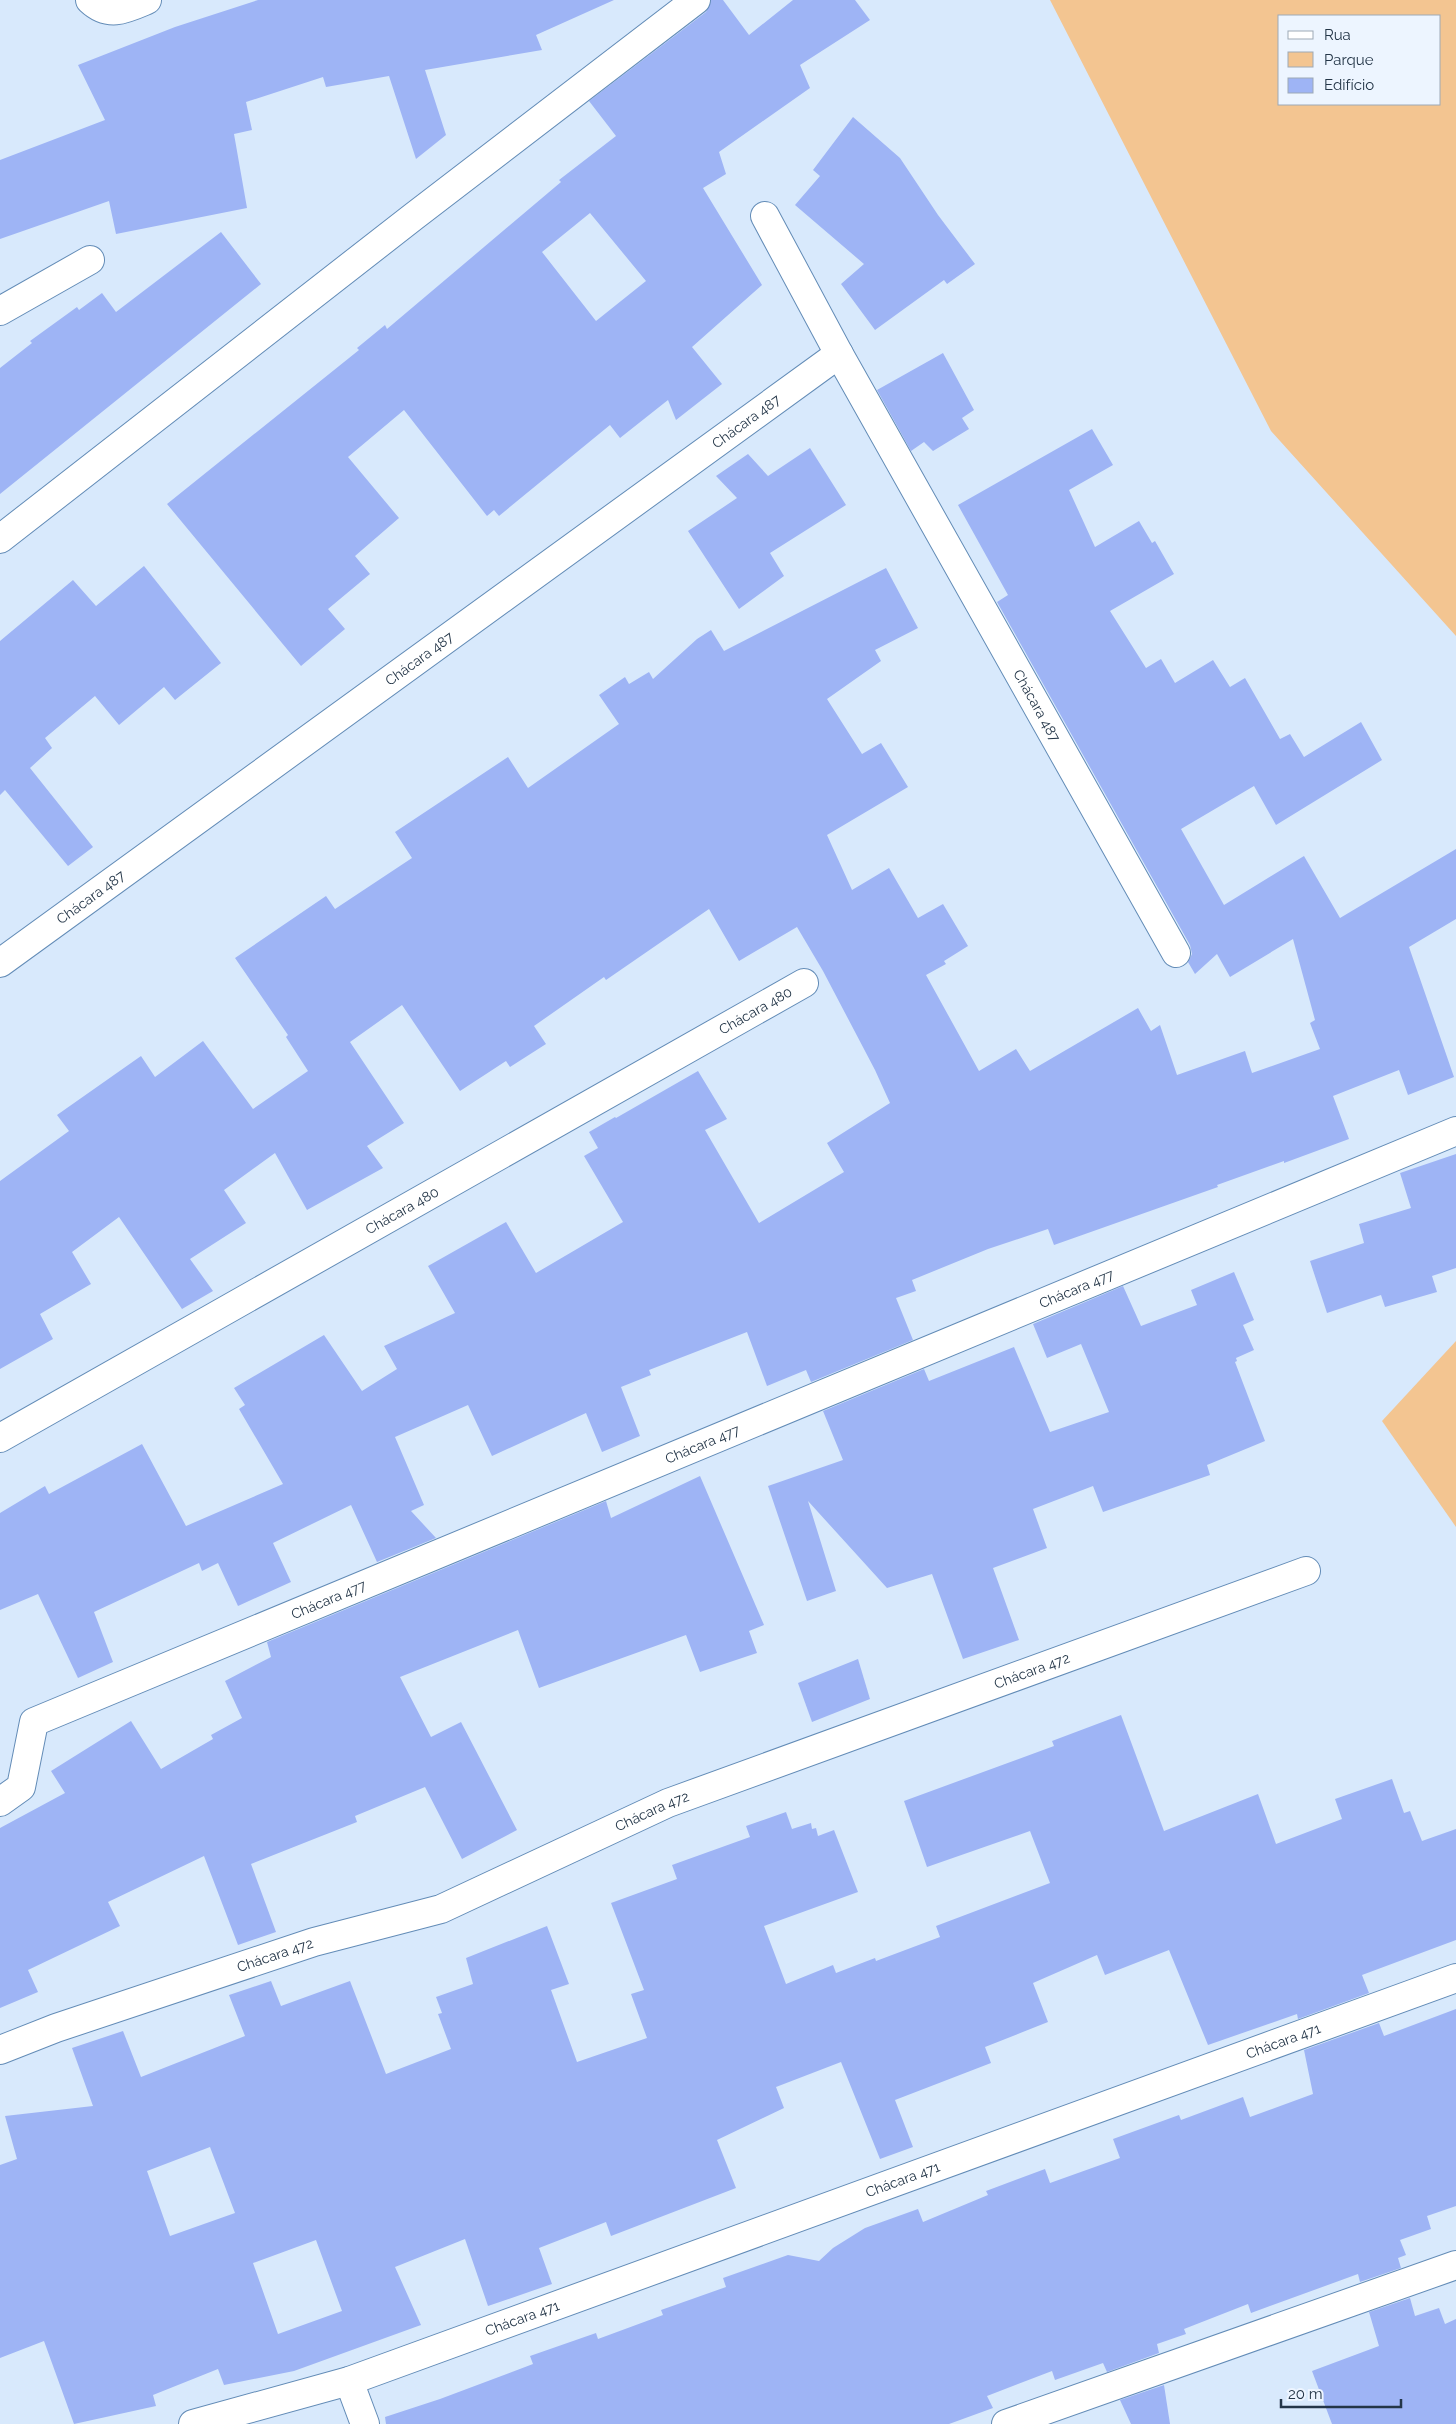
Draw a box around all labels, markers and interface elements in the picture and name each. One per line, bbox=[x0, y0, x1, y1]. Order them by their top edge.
legend bbox=[1278, 15, 1441, 105]
text: Rua bbox=[1324, 26, 1351, 44]
text: Parque bbox=[1324, 51, 1374, 69]
text: Edifício bbox=[1324, 76, 1374, 94]
street label: Chácara 487 bbox=[709, 391, 784, 451]
street label: Chácara 487 bbox=[382, 628, 457, 689]
street label: Chácara 487 bbox=[1010, 667, 1064, 745]
street label: Chácara 487 bbox=[53, 867, 128, 927]
street label: Chácara 480 bbox=[716, 983, 795, 1038]
street label: Chácara 480 bbox=[363, 1183, 441, 1237]
street label: Chácara 477 bbox=[1037, 1266, 1117, 1311]
street label: Chácara 477 bbox=[663, 1421, 743, 1467]
street label: Chácara 477 bbox=[289, 1577, 369, 1622]
street label: Chácara 472 bbox=[992, 1650, 1072, 1692]
street label: Chácara 472 bbox=[613, 1788, 691, 1835]
street label: Chácara 472 bbox=[235, 1935, 315, 1975]
street label: Chácara 471 bbox=[1244, 2020, 1323, 2062]
street label: Chácara 471 bbox=[863, 2159, 942, 2200]
street label: Chácara 471 bbox=[483, 2297, 561, 2339]
scale bar bbox=[1281, 2376, 1401, 2408]
text: 20 m bbox=[1288, 2385, 1323, 2403]

